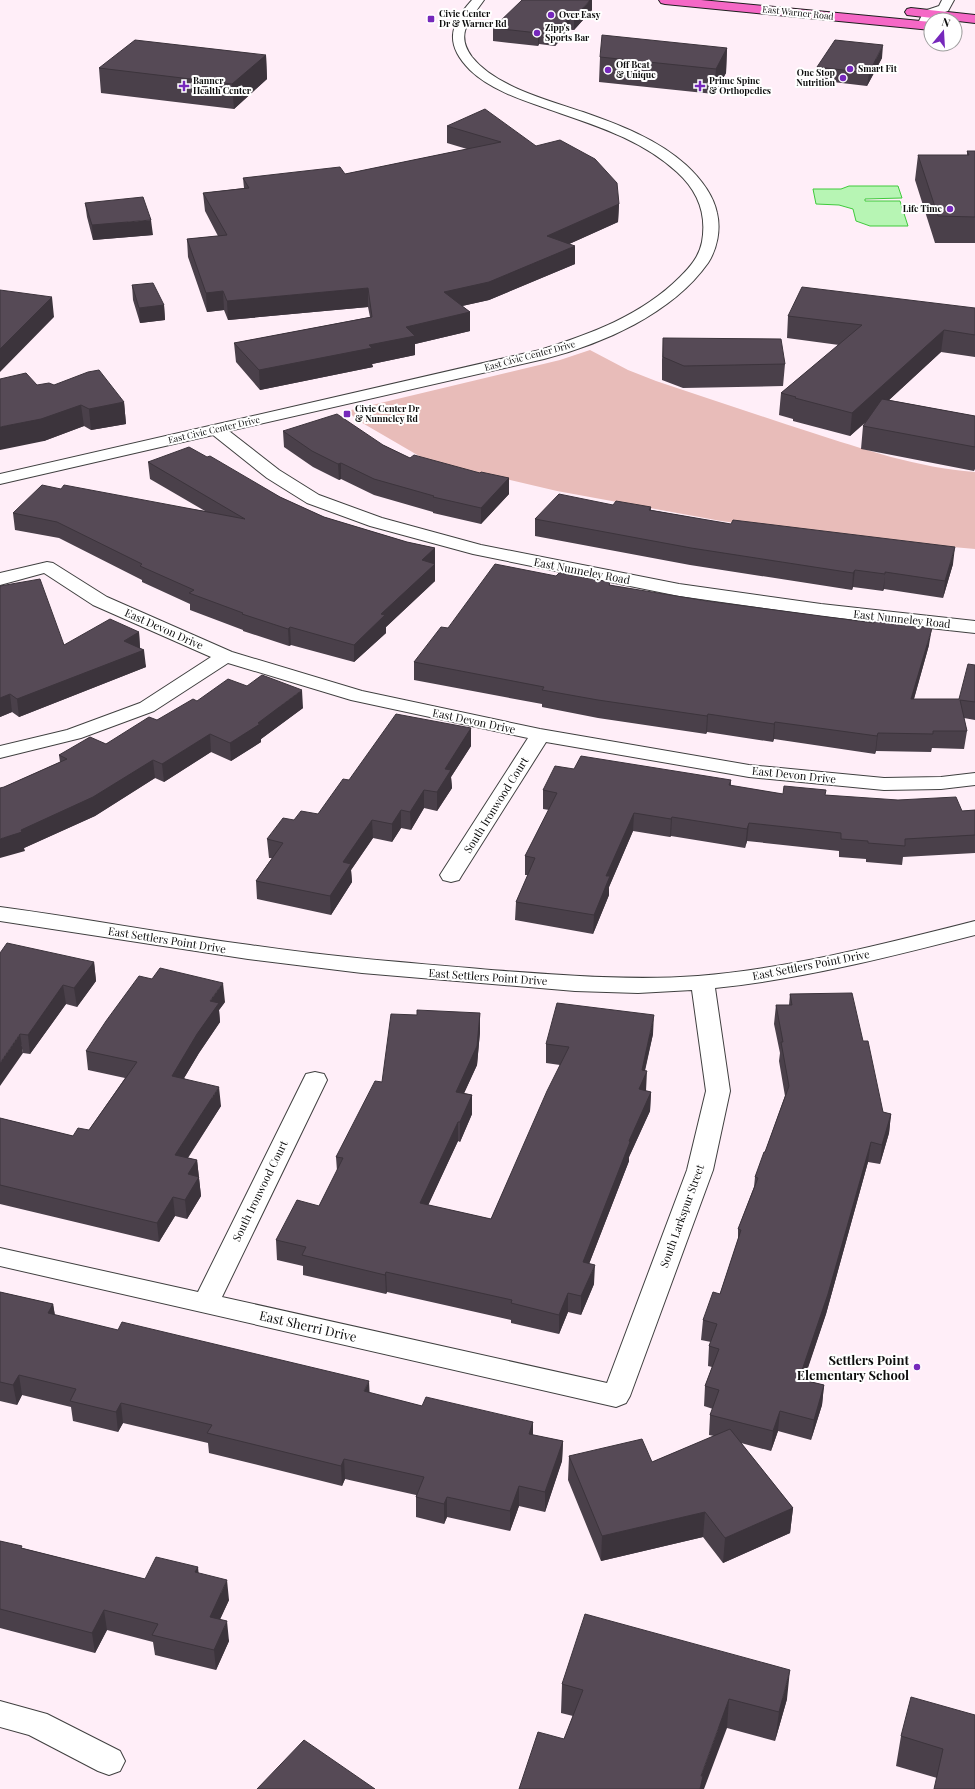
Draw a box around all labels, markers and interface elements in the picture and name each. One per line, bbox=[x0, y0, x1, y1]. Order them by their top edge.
street label: East Warner Road bbox=[762, 2, 835, 22]
place label: Civic Center Dr & Warner Rd bbox=[439, 7, 507, 29]
place label: Over Easy bbox=[559, 8, 601, 20]
marker: Over Easy bbox=[546, 10, 556, 20]
north arrow bbox=[923, 12, 963, 52]
marker: Civic Center Dr & Warner Rd bbox=[426, 14, 436, 24]
text: N bbox=[940, 14, 952, 30]
place label: Zipp's Sports Bar bbox=[545, 21, 590, 43]
marker: Zipp's Sports Bar bbox=[532, 28, 542, 38]
place label: Off Beat & Unique bbox=[616, 58, 656, 80]
place label: Smart Fit bbox=[858, 62, 898, 74]
marker: Smart Fit bbox=[845, 64, 855, 74]
marker: Off Beat & Unique bbox=[603, 65, 613, 75]
place label: One Stop Nutrition bbox=[796, 66, 836, 88]
marker: One Stop Nutrition bbox=[838, 73, 848, 83]
place label: Banner Health Center bbox=[193, 74, 252, 96]
place label: Prime Spine & Orthopedics bbox=[709, 74, 771, 96]
marker: Banner Health Center bbox=[178, 80, 190, 92]
marker: Prime Spine & Orthopedics bbox=[694, 80, 706, 92]
place label: Life Time bbox=[903, 202, 942, 214]
marker: Life Time bbox=[945, 204, 955, 214]
street label: East Civic Center Drive bbox=[483, 337, 577, 373]
place label: Civic Center Dr & Nunneley Rd bbox=[355, 402, 420, 424]
marker: Civic Center Dr & Nunneley Rd bbox=[342, 409, 352, 419]
street label: East Civic Center Drive bbox=[167, 413, 261, 445]
street label: East Nunneley Road bbox=[533, 554, 632, 587]
street label: East Devon Drive bbox=[123, 604, 206, 653]
street label: East Nunneley Road bbox=[853, 606, 952, 631]
street label: East Devon Drive bbox=[431, 704, 517, 737]
street label: South Ironwood Court bbox=[460, 754, 531, 856]
street label: East Devon Drive bbox=[751, 763, 837, 786]
street label: East Settlers Point Drive bbox=[107, 923, 227, 956]
street label: East Settlers Point Drive bbox=[751, 946, 871, 983]
street label: East Settlers Point Drive bbox=[428, 965, 548, 988]
street label: South Ironwood Court bbox=[229, 1138, 291, 1244]
street label: South Larkspur Street bbox=[656, 1162, 707, 1270]
street label: East Sherri Drive bbox=[258, 1306, 359, 1345]
place label: Settlers Point Elementary School bbox=[797, 1351, 909, 1383]
marker: Settlers Point Elementary School bbox=[912, 1362, 922, 1372]

